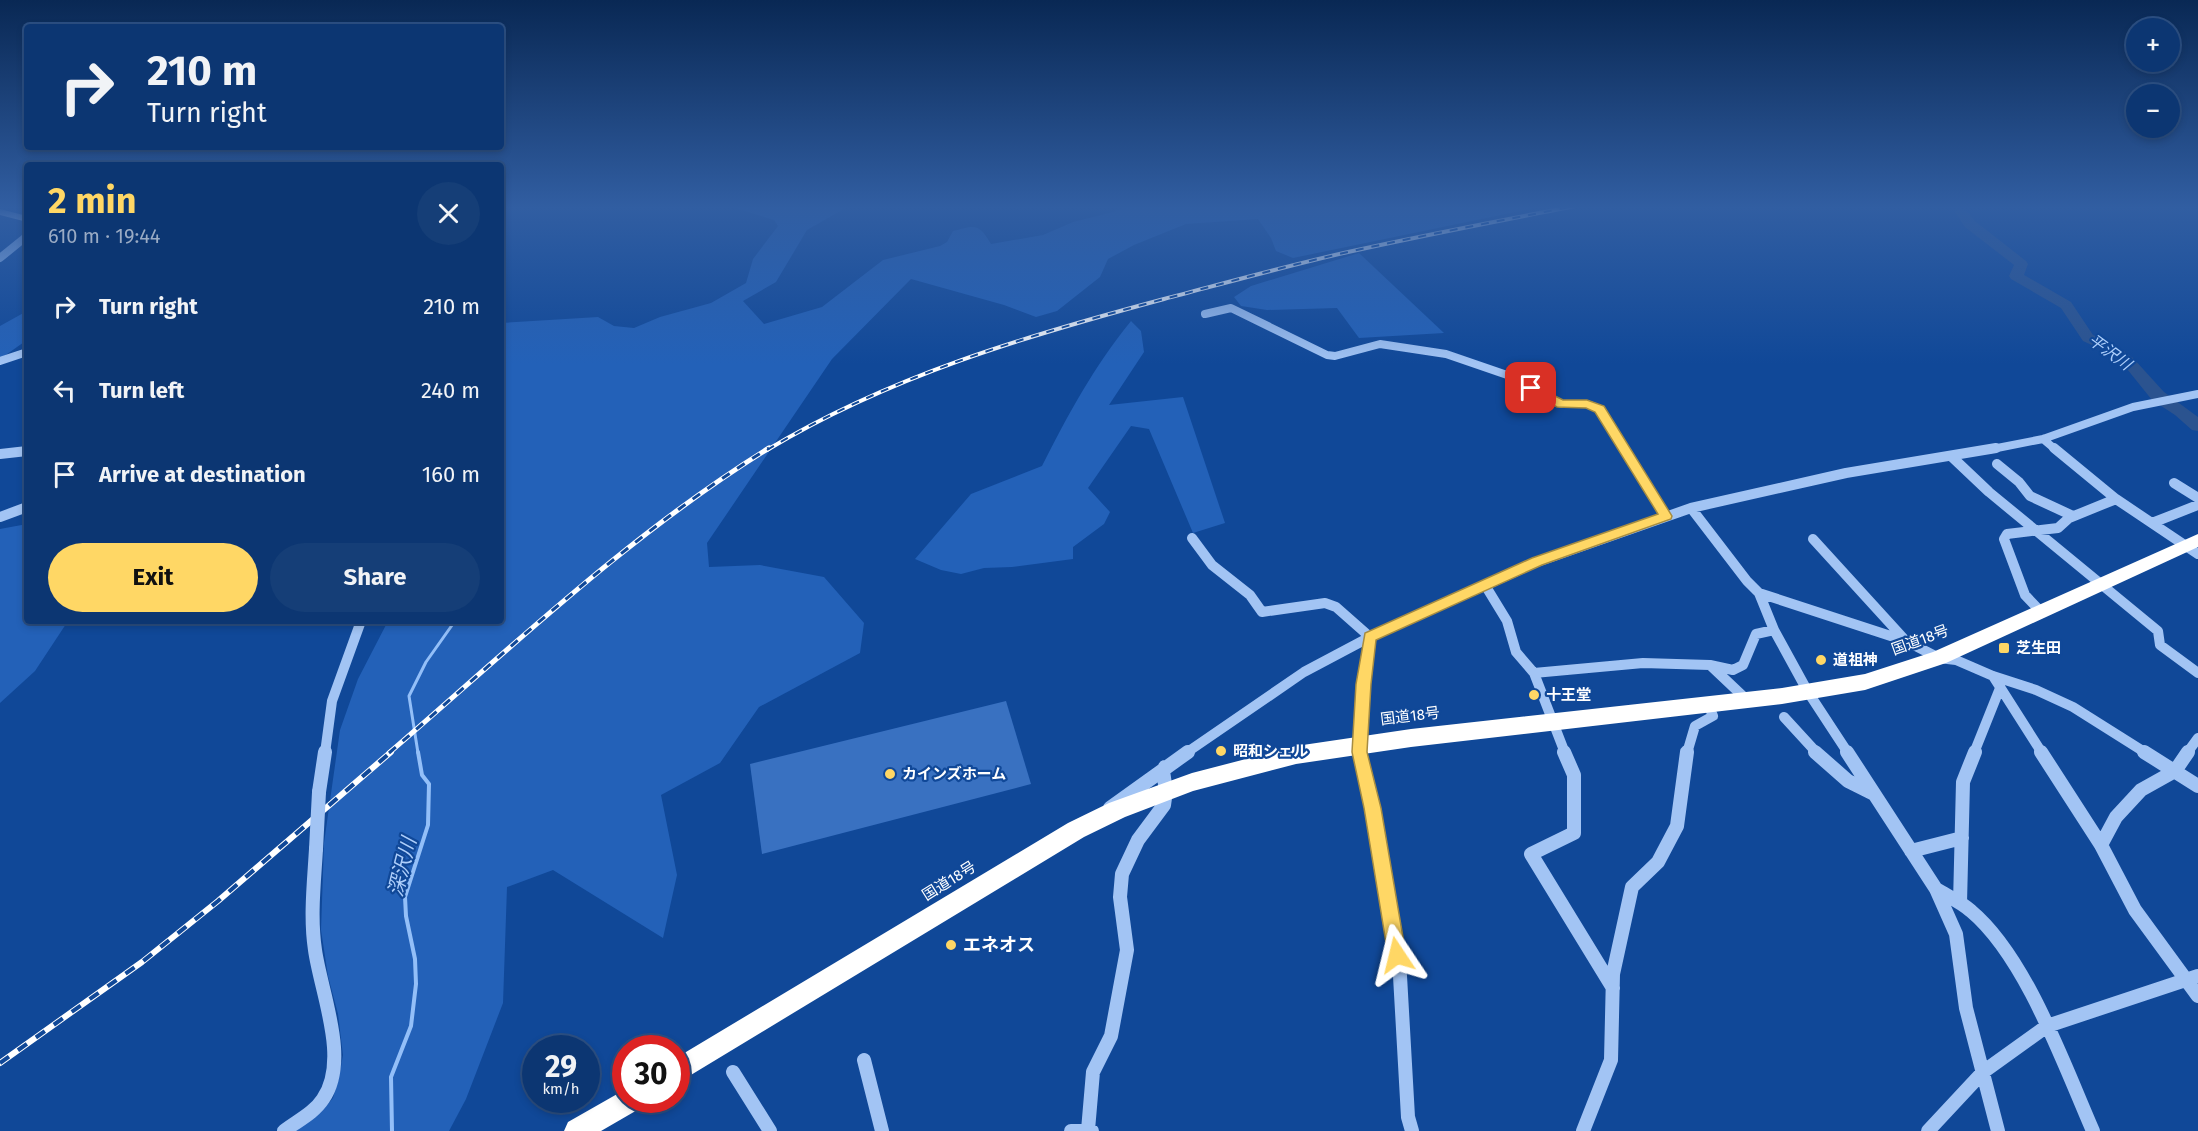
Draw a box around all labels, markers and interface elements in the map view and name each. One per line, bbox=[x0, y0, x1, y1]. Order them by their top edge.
map controls bbox=[2126, 18, 2180, 138]
button: + bbox=[2126, 18, 2180, 72]
text: 210 m bbox=[147, 46, 257, 96]
icon: right bbox=[48, 48, 126, 126]
button: − bbox=[2126, 84, 2180, 138]
text: Turn right bbox=[147, 97, 267, 129]
text: 2 min bbox=[48, 179, 137, 223]
button: close bbox=[417, 182, 480, 245]
text: 610 m · 19:44 bbox=[48, 224, 160, 248]
icon: right bbox=[48, 290, 81, 323]
text: Turn right bbox=[99, 293, 198, 320]
text: 210 m bbox=[423, 293, 480, 320]
water label: 平沢川 bbox=[2085, 330, 2137, 375]
pin bbox=[1505, 362, 1556, 413]
icon: arrive bbox=[1514, 371, 1547, 404]
icon: left bbox=[48, 374, 81, 407]
text: Turn left bbox=[99, 377, 184, 404]
text: 240 m bbox=[421, 377, 480, 404]
icon: arrive bbox=[48, 458, 81, 491]
text: Arrive at destination bbox=[99, 461, 306, 488]
text: 160 m bbox=[422, 461, 480, 488]
button: Exit bbox=[48, 543, 258, 612]
button: Share bbox=[270, 543, 480, 612]
street label: 国道18号 bbox=[1889, 621, 1951, 659]
place label: 芝生田 bbox=[2016, 639, 2061, 657]
marker: 芝生田 bbox=[1997, 641, 2011, 655]
place label: 道祖神 bbox=[1833, 651, 1878, 669]
marker: 道祖神 bbox=[1814, 653, 1828, 667]
place label: 十王堂 bbox=[1546, 686, 1591, 704]
marker: 十王堂 bbox=[1527, 688, 1541, 702]
street label: 国道18号 bbox=[1379, 703, 1441, 729]
place label: 昭和シェル bbox=[1233, 742, 1308, 760]
marker: 昭和シェル bbox=[1214, 744, 1228, 758]
place label: カインズホーム bbox=[902, 765, 1006, 783]
marker: カインズホーム bbox=[883, 767, 897, 781]
water label: 深沢川 bbox=[383, 833, 421, 899]
street label: 国道18号 bbox=[919, 858, 979, 904]
position arrow bbox=[1365, 923, 1429, 987]
place label: エネオス bbox=[963, 934, 1035, 956]
marker: エネオス bbox=[944, 938, 958, 952]
speed limit sign: 30 bbox=[612, 1035, 690, 1113]
text: 29 bbox=[545, 1049, 577, 1085]
text: km/h bbox=[542, 1080, 580, 1098]

